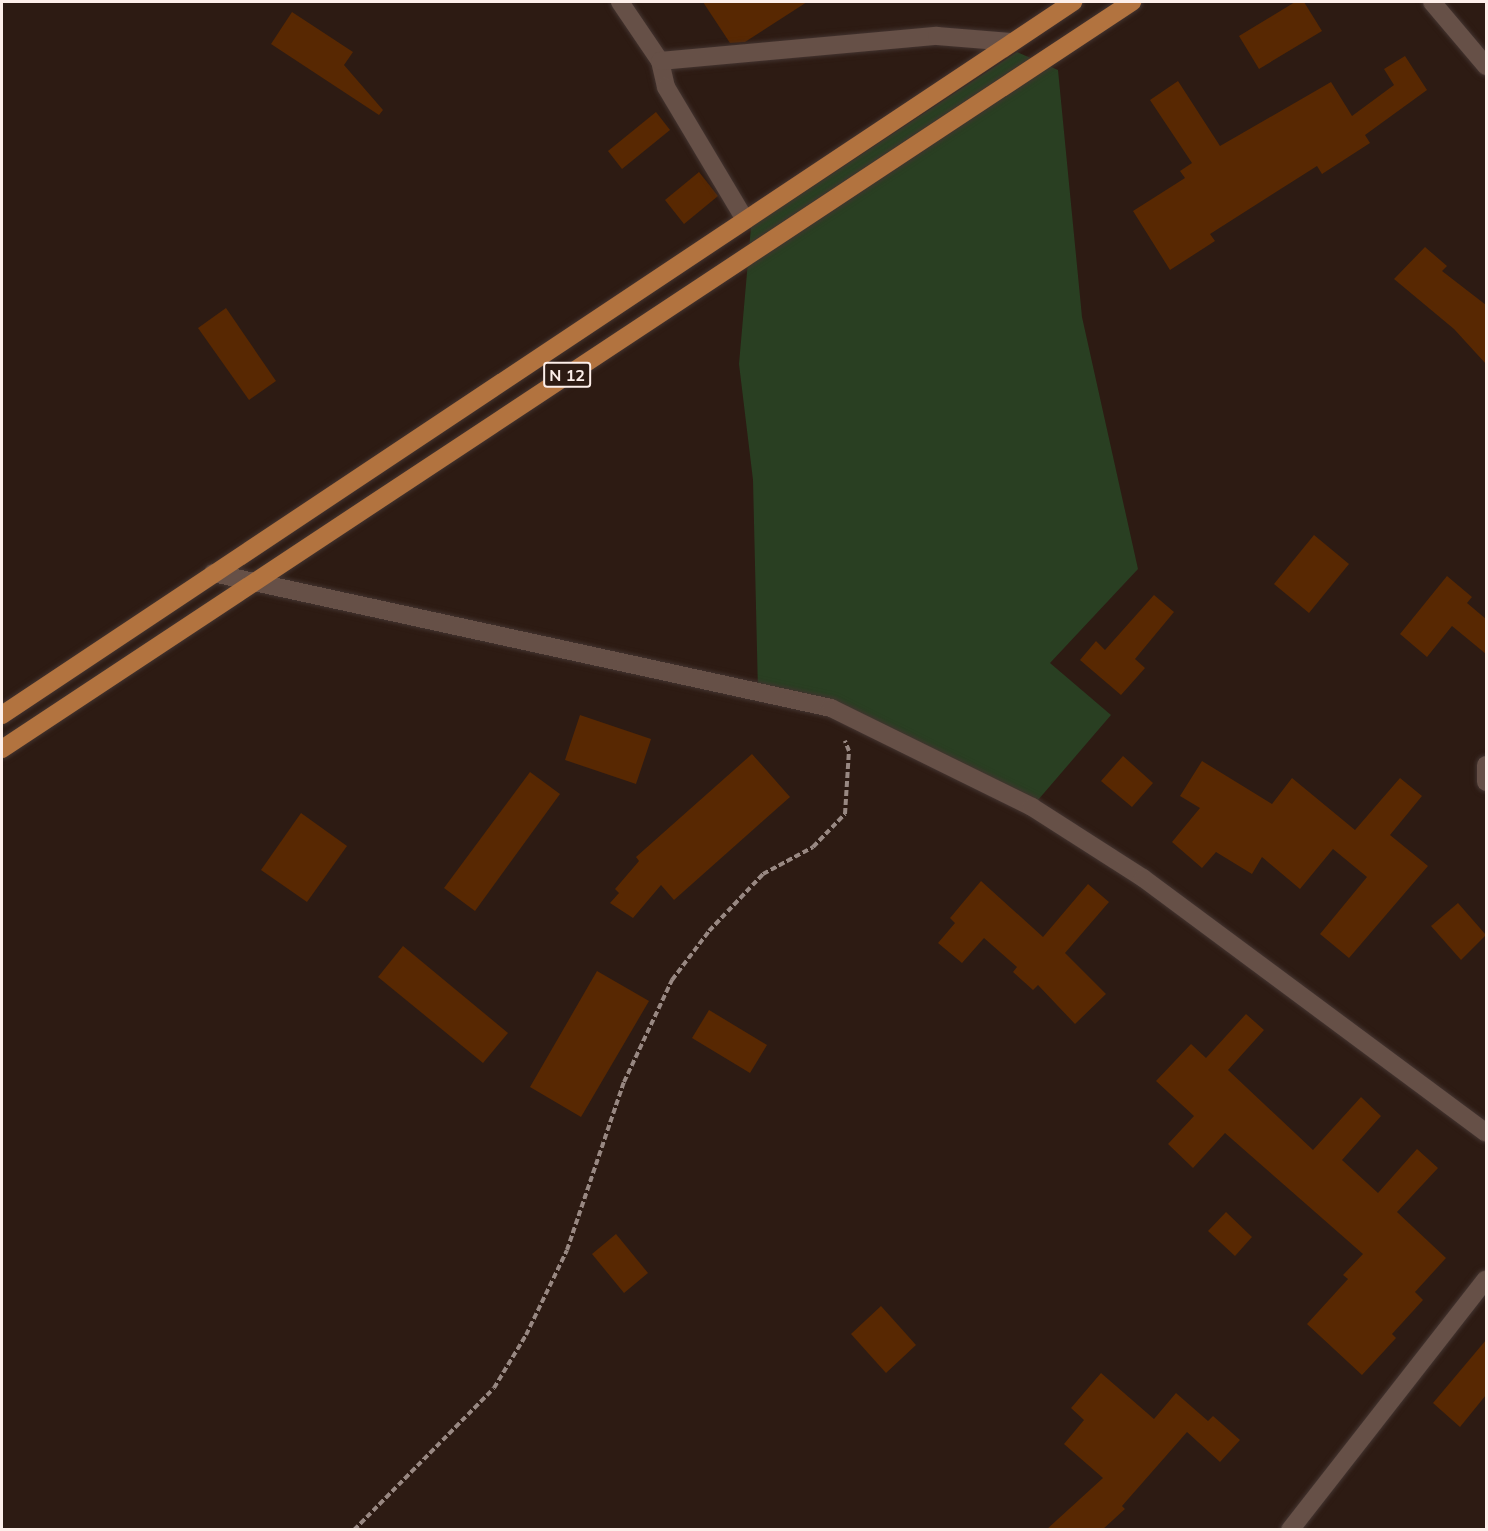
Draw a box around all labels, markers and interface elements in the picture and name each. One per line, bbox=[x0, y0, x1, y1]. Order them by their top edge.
road number: N 12 bbox=[543, 362, 591, 388]

